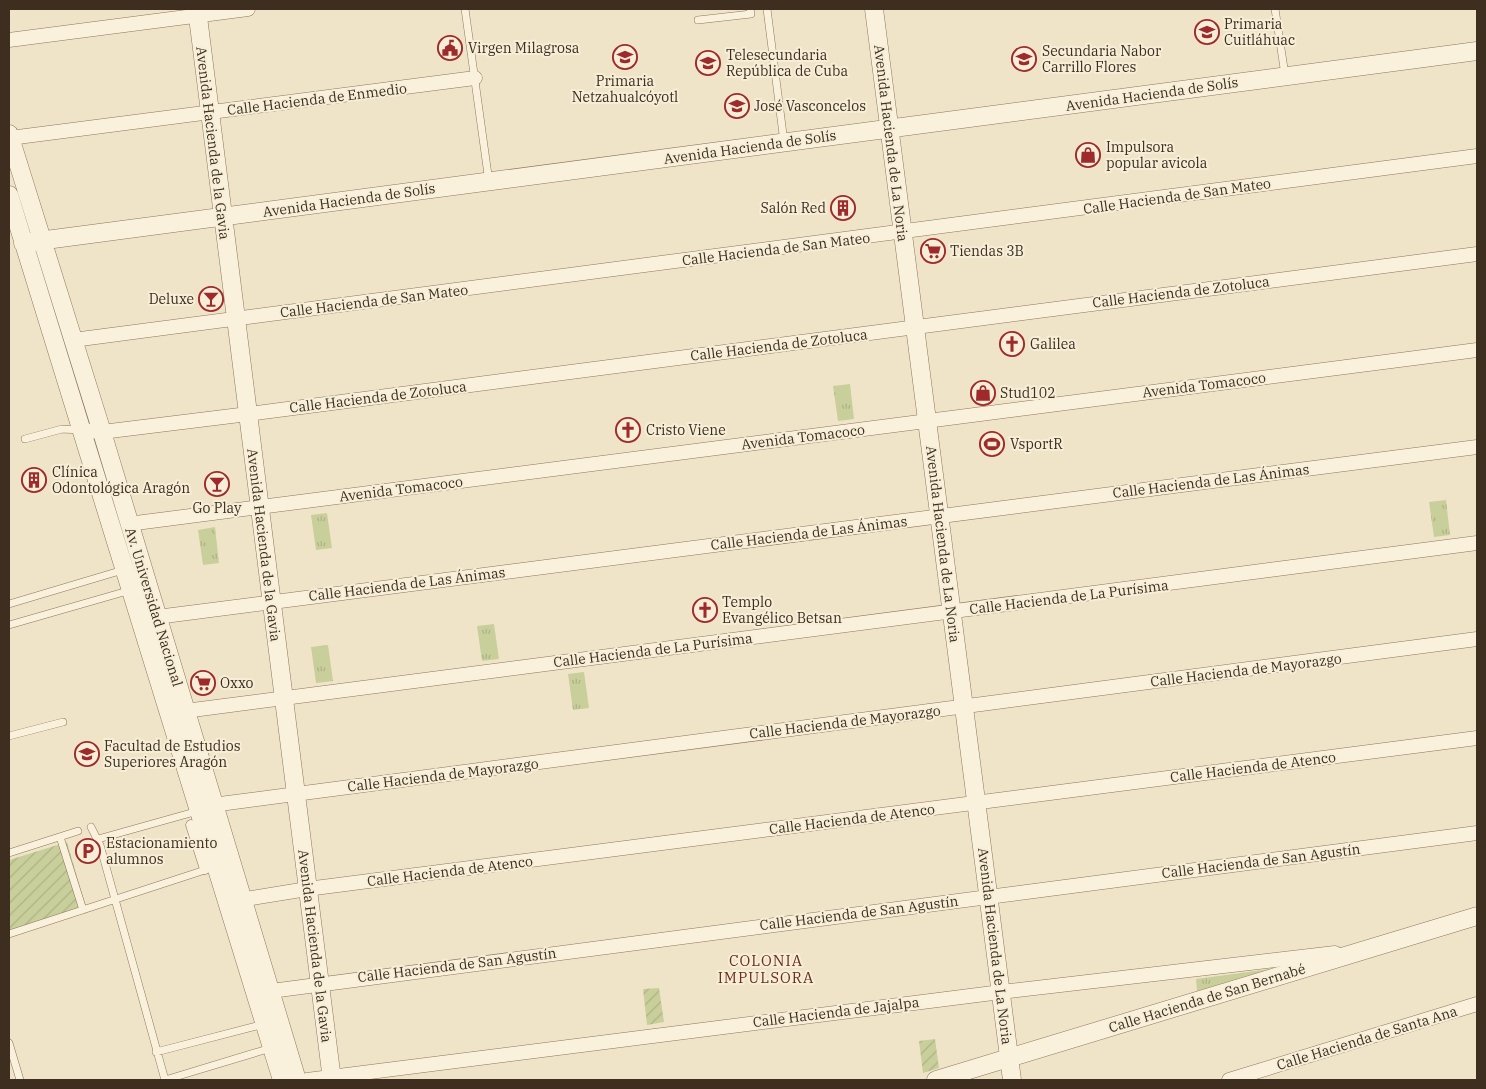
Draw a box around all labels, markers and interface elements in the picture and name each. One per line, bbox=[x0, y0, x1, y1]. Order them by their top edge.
place label: Primaria Cuitláhuac bbox=[1224, 15, 1295, 49]
school or university icon: Primaria Cuitláhuac bbox=[1194, 19, 1220, 45]
public building icon: Virgen Milagrosa bbox=[437, 35, 463, 61]
place label: Virgen Milagrosa bbox=[468, 39, 580, 57]
place label: Secundaria Nabor Carrillo Flores bbox=[1042, 42, 1162, 76]
street label: Avenida Hacienda de La Noria bbox=[870, 43, 912, 243]
school or university icon: Primaria Netzahualcóyotl bbox=[612, 44, 638, 70]
street label: Avenida Hacienda de la Gavia bbox=[192, 45, 234, 241]
place label: Telesecundaria República de Cuba bbox=[726, 46, 849, 80]
school or university icon: Secundaria Nabor Carrillo Flores bbox=[1011, 46, 1037, 72]
school or university icon: Telesecundaria República de Cuba bbox=[695, 50, 721, 76]
place label: Primaria Netzahualcóyotl bbox=[572, 72, 678, 106]
street label: Avenida Hacienda de Solís bbox=[1065, 73, 1239, 115]
street label: Calle Hacienda de Enmedio bbox=[226, 79, 408, 119]
school or university icon: José Vasconcelos bbox=[724, 93, 750, 119]
place label: José Vasconcelos bbox=[754, 97, 866, 115]
street label: Avenida Hacienda de Solís bbox=[663, 126, 837, 168]
place label: Impulsora popular avicola bbox=[1106, 138, 1208, 172]
shop icon: Impulsora popular avicola bbox=[1075, 142, 1101, 168]
street label: Calle Hacienda de San Mateo bbox=[1082, 174, 1272, 218]
street label: Avenida Hacienda de Solís bbox=[262, 179, 436, 221]
building icon: Salón Red bbox=[830, 195, 856, 221]
place label: Salón Red bbox=[760, 199, 826, 217]
street label: Calle Hacienda de San Mateo bbox=[681, 229, 871, 269]
supermarket icon: Tiendas 3B bbox=[920, 238, 946, 264]
place label: Tiendas 3B bbox=[950, 242, 1024, 260]
street label: Calle Hacienda de Zotoluca bbox=[1091, 272, 1271, 312]
street label: Calle Hacienda de San Mateo bbox=[279, 281, 469, 321]
bar icon: Deluxe bbox=[198, 286, 224, 312]
place label: Deluxe bbox=[149, 290, 194, 308]
street label: Calle Hacienda de Zotoluca bbox=[689, 325, 869, 365]
church icon: Galilea bbox=[999, 331, 1025, 357]
place label: Galilea bbox=[1030, 335, 1076, 353]
street label: Avenida Tomacoco bbox=[1141, 368, 1267, 402]
street label: Calle Hacienda de Zotoluca bbox=[288, 377, 468, 417]
shop icon: Stud102 bbox=[970, 380, 996, 406]
place label: Stud102 bbox=[1000, 384, 1056, 402]
church icon: Cristo Viene bbox=[615, 417, 641, 443]
street label: Avenida Tomacoco bbox=[740, 420, 866, 454]
place label: Cristo Viene bbox=[646, 421, 726, 439]
sports icon: VsportR bbox=[979, 431, 1005, 457]
place label: VsportR bbox=[1010, 435, 1063, 453]
street label: Avenida Hacienda de La Noria bbox=[922, 444, 964, 644]
street label: Avenida Hacienda de la Gavia bbox=[243, 447, 285, 643]
street label: Calle Hacienda de Las Ánimas bbox=[1112, 459, 1311, 502]
place label: Clínica Odontológica Aragón bbox=[52, 463, 190, 497]
building icon: Clínica Odontológica Aragón bbox=[21, 467, 47, 493]
bar icon: Go Play bbox=[204, 471, 230, 497]
street label: Avenida Tomacoco bbox=[338, 472, 464, 506]
place label: Go Play bbox=[192, 499, 242, 517]
street label: Calle Hacienda de Las Ánimas bbox=[710, 511, 909, 554]
street label: Av. Universidad Nacional bbox=[121, 525, 187, 689]
street label: Calle Hacienda de Las Ánimas bbox=[308, 562, 507, 605]
street label: Calle Hacienda de La Purísima bbox=[968, 576, 1170, 618]
place label: Templo Evangélico Betsan bbox=[722, 593, 842, 627]
church icon: Templo Evangélico Betsan bbox=[692, 597, 718, 623]
street label: Calle Hacienda de La Purísima bbox=[552, 629, 754, 671]
street label: Calle Hacienda de Mayorazgo bbox=[1149, 649, 1343, 691]
supermarket icon: Oxxo bbox=[190, 670, 216, 696]
place label: Oxxo bbox=[220, 674, 253, 692]
street label: Calle Hacienda de Mayorazgo bbox=[748, 701, 942, 743]
place label: Facultad de Estudios Superiores Aragón bbox=[104, 737, 241, 771]
school or university icon: Facultad de Estudios Superiores Aragón bbox=[74, 741, 100, 767]
street label: Calle Hacienda de Atenco bbox=[1169, 748, 1337, 786]
street label: Calle Hacienda de Mayorazgo bbox=[346, 754, 540, 796]
street label: Calle Hacienda de Atenco bbox=[768, 800, 936, 838]
place label: Estacionamiento alumnos bbox=[106, 834, 218, 868]
parking icon: Estacionamiento alumnos bbox=[75, 838, 101, 864]
street label: Calle Hacienda de San Agustín bbox=[1161, 840, 1361, 882]
street label: Avenida Hacienda de La Noria bbox=[974, 846, 1016, 1046]
street label: Avenida Hacienda de la Gavia bbox=[294, 848, 336, 1044]
street label: Calle Hacienda de Atenco bbox=[366, 852, 534, 890]
street label: Calle Hacienda de San Agustín bbox=[759, 892, 959, 934]
street label: Calle Hacienda de San Agustín bbox=[357, 944, 557, 986]
district label: COLONIA IMPULSORA bbox=[718, 951, 814, 987]
street label: Calle Hacienda de San Bernabé bbox=[1106, 959, 1308, 1037]
street label: Calle Hacienda de Jajalpa bbox=[752, 993, 921, 1031]
street label: Calle Hacienda de Santa Ana bbox=[1274, 1002, 1460, 1074]

